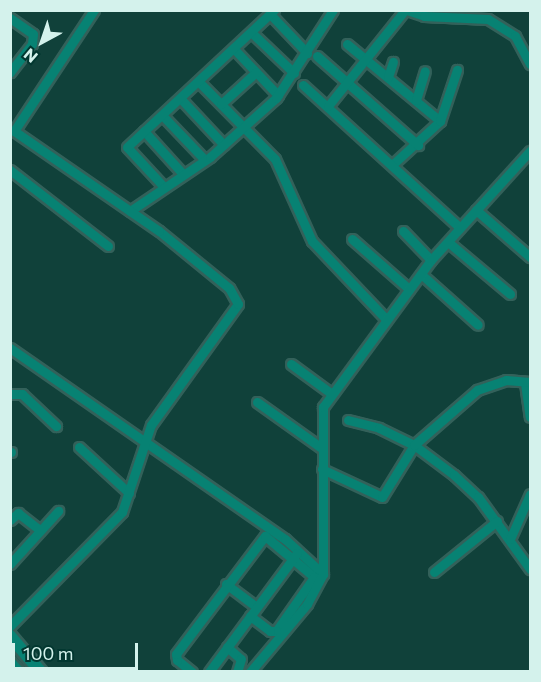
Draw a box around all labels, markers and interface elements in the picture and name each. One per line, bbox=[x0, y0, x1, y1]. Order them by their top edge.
north arrow bbox=[12, 12, 72, 72]
text: N bbox=[19, 45, 41, 67]
scale bar bbox=[15, 631, 141, 669]
text: 100 m bbox=[23, 642, 73, 664]

